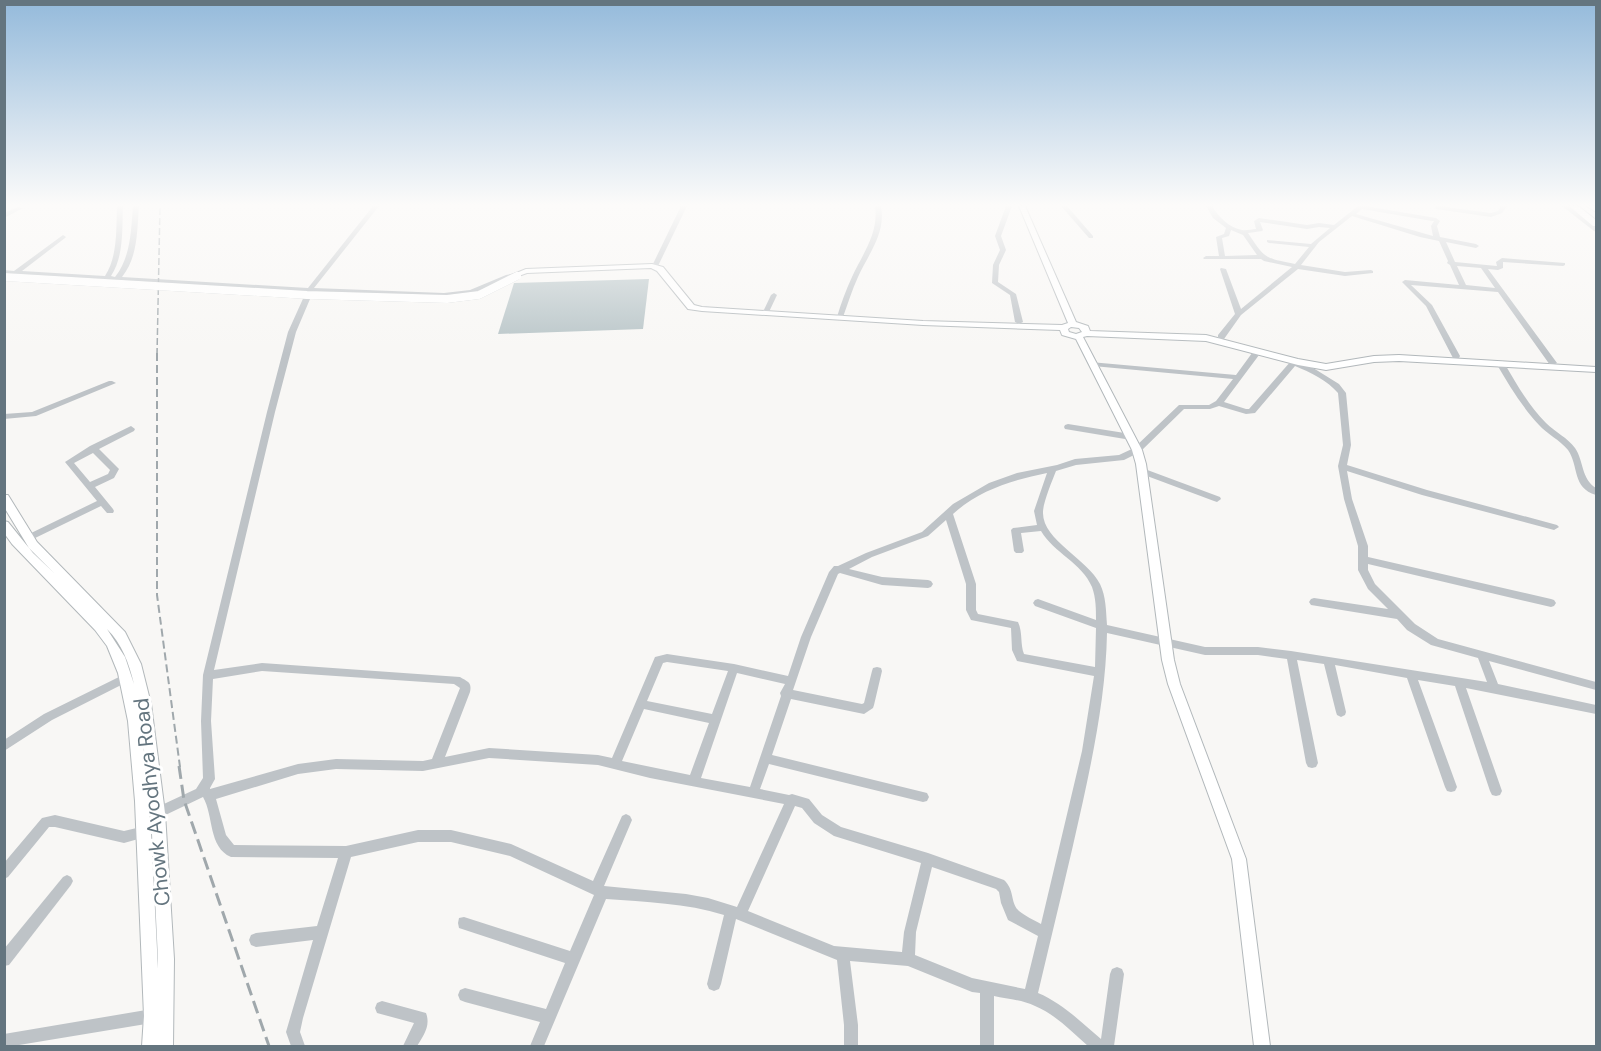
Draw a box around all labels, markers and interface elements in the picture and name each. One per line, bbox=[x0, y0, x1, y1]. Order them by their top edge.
street label: Chowk Ayodhya Road bbox=[127, 697, 177, 907]

